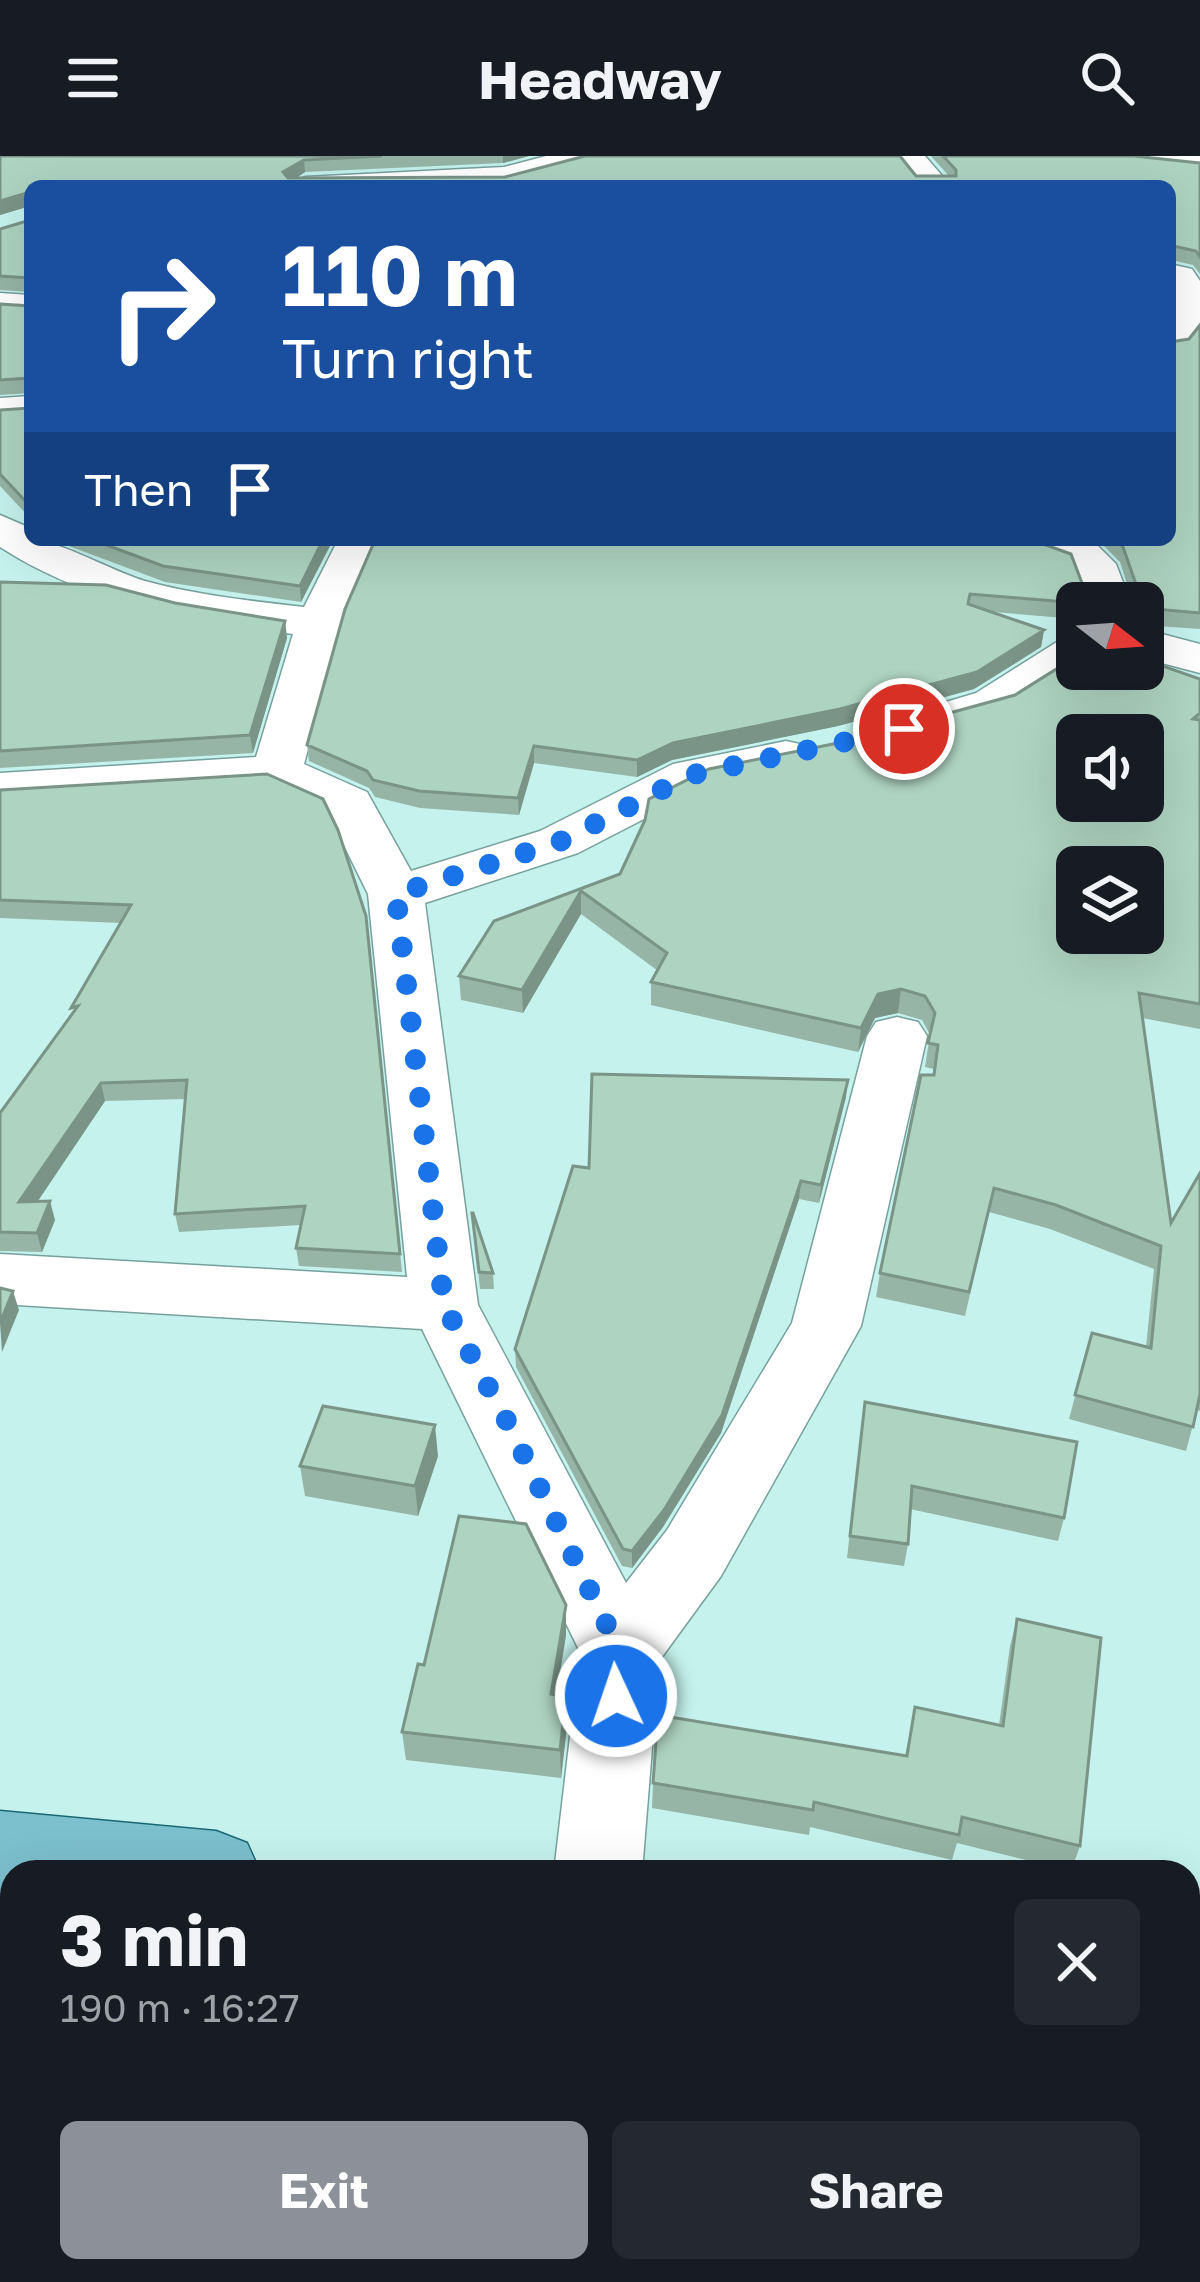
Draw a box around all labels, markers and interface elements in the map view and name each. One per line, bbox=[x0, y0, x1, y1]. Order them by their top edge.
icon: menu bbox=[60, 45, 126, 111]
icon: search bbox=[1074, 45, 1140, 111]
text: Headway bbox=[478, 46, 722, 111]
text: 110 m bbox=[282, 224, 518, 324]
icon: right bbox=[84, 228, 240, 384]
text: Turn right bbox=[282, 325, 534, 390]
icon: arrive bbox=[217, 456, 283, 522]
text: Then bbox=[84, 462, 193, 516]
north arrow bbox=[1056, 582, 1164, 690]
map controls bbox=[1056, 582, 1164, 954]
pin bbox=[853, 678, 955, 780]
icon: arrive bbox=[871, 696, 937, 762]
button: sound bbox=[1056, 714, 1164, 822]
button: layers bbox=[1056, 846, 1164, 954]
position arrow bbox=[553, 1633, 679, 1759]
text: 3 min bbox=[60, 1895, 248, 1982]
button: close bbox=[1014, 1899, 1140, 2025]
text: 190 m · 16:27 bbox=[60, 1984, 300, 2031]
button: Exit bbox=[60, 2121, 588, 2259]
button: Share bbox=[612, 2121, 1140, 2259]

